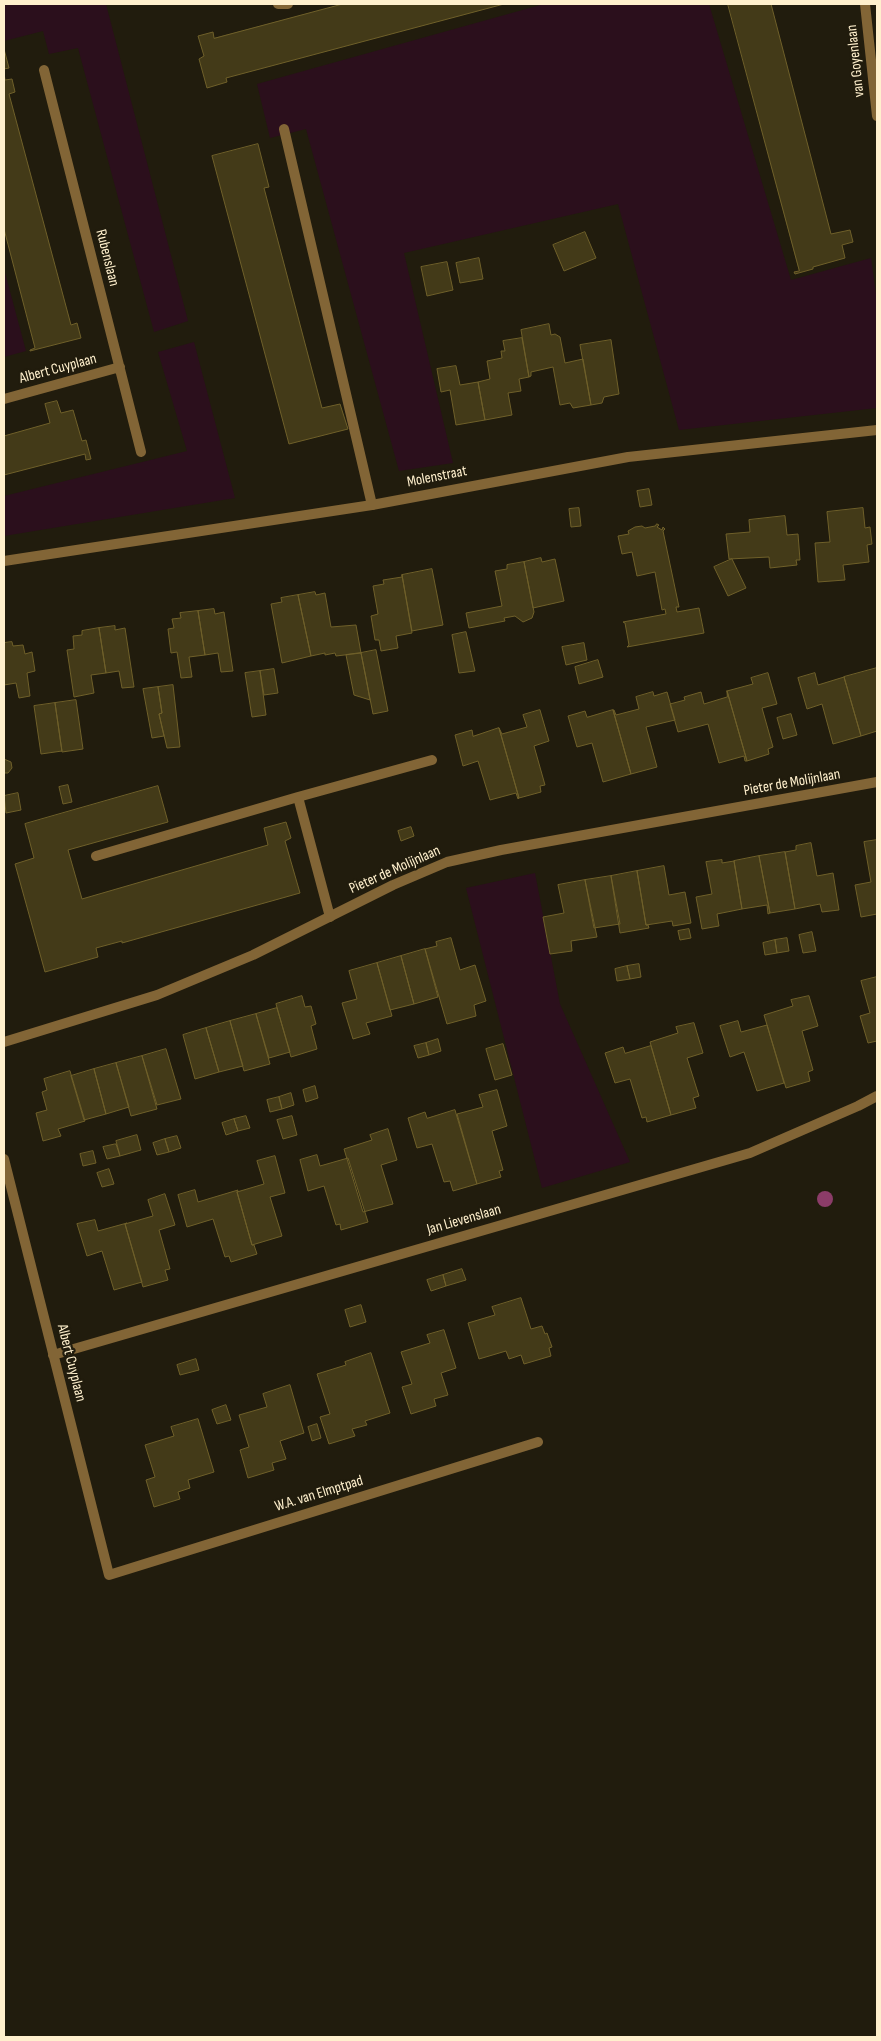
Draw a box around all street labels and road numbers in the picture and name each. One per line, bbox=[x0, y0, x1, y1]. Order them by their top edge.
street label: van Goyenlaan bbox=[843, 24, 869, 98]
street label: Rubenslaan bbox=[91, 228, 123, 288]
street label: Albert Cuyplaan bbox=[17, 350, 99, 388]
street label: Molenstraat bbox=[406, 462, 468, 492]
street label: Pieter de Molijnlaan bbox=[742, 766, 842, 800]
street label: Pieter de Molijnlaan bbox=[347, 842, 443, 898]
street label: Jan Lievenslaan bbox=[425, 1201, 503, 1239]
street label: Albert Cuyplaan bbox=[53, 1322, 89, 1404]
street label: W.A. van Elmptpad bbox=[273, 1472, 365, 1516]

